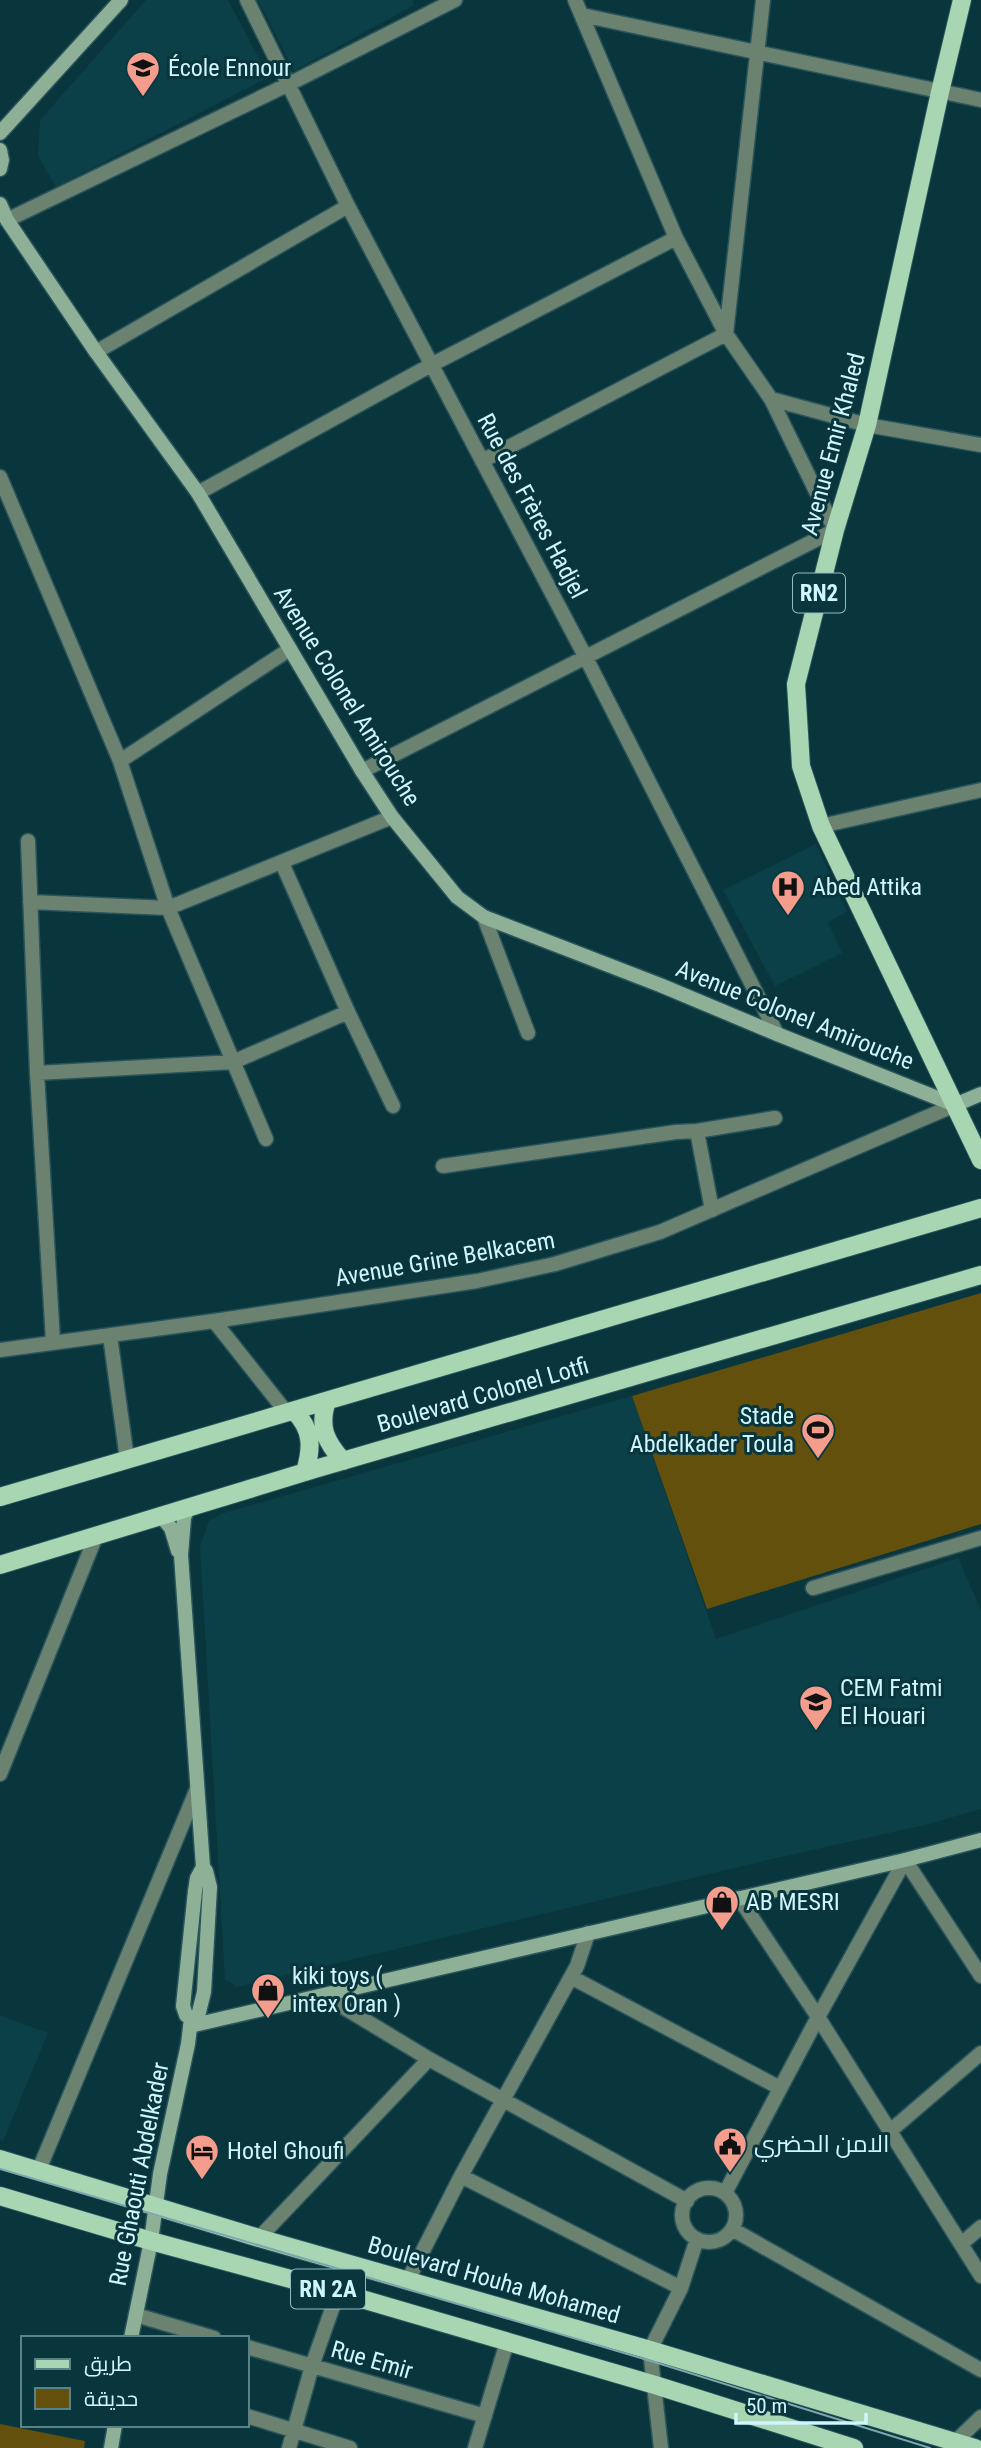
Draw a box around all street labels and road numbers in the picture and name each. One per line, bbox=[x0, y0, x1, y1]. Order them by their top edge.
street label: Avenue Emir Khaled bbox=[795, 350, 871, 538]
street label: Rue des Frères Hadjel bbox=[471, 409, 593, 603]
road number: RN2 bbox=[793, 573, 845, 612]
street label: Avenue Colonel Amirouche bbox=[268, 581, 426, 811]
street label: Avenue Colonel Amirouche bbox=[672, 954, 918, 1076]
street label: Avenue Grine Belkacem bbox=[333, 1226, 557, 1292]
street label: Boulevard Colonel Lotfi bbox=[374, 1351, 592, 1439]
street label: Rue Ghaouti Abdelkader bbox=[104, 2060, 174, 2288]
street label: Boulevard Houha Mohamed bbox=[365, 2231, 623, 2329]
road number: RN 2A bbox=[291, 2270, 365, 2308]
street label: Rue Emir bbox=[328, 2335, 416, 2385]

